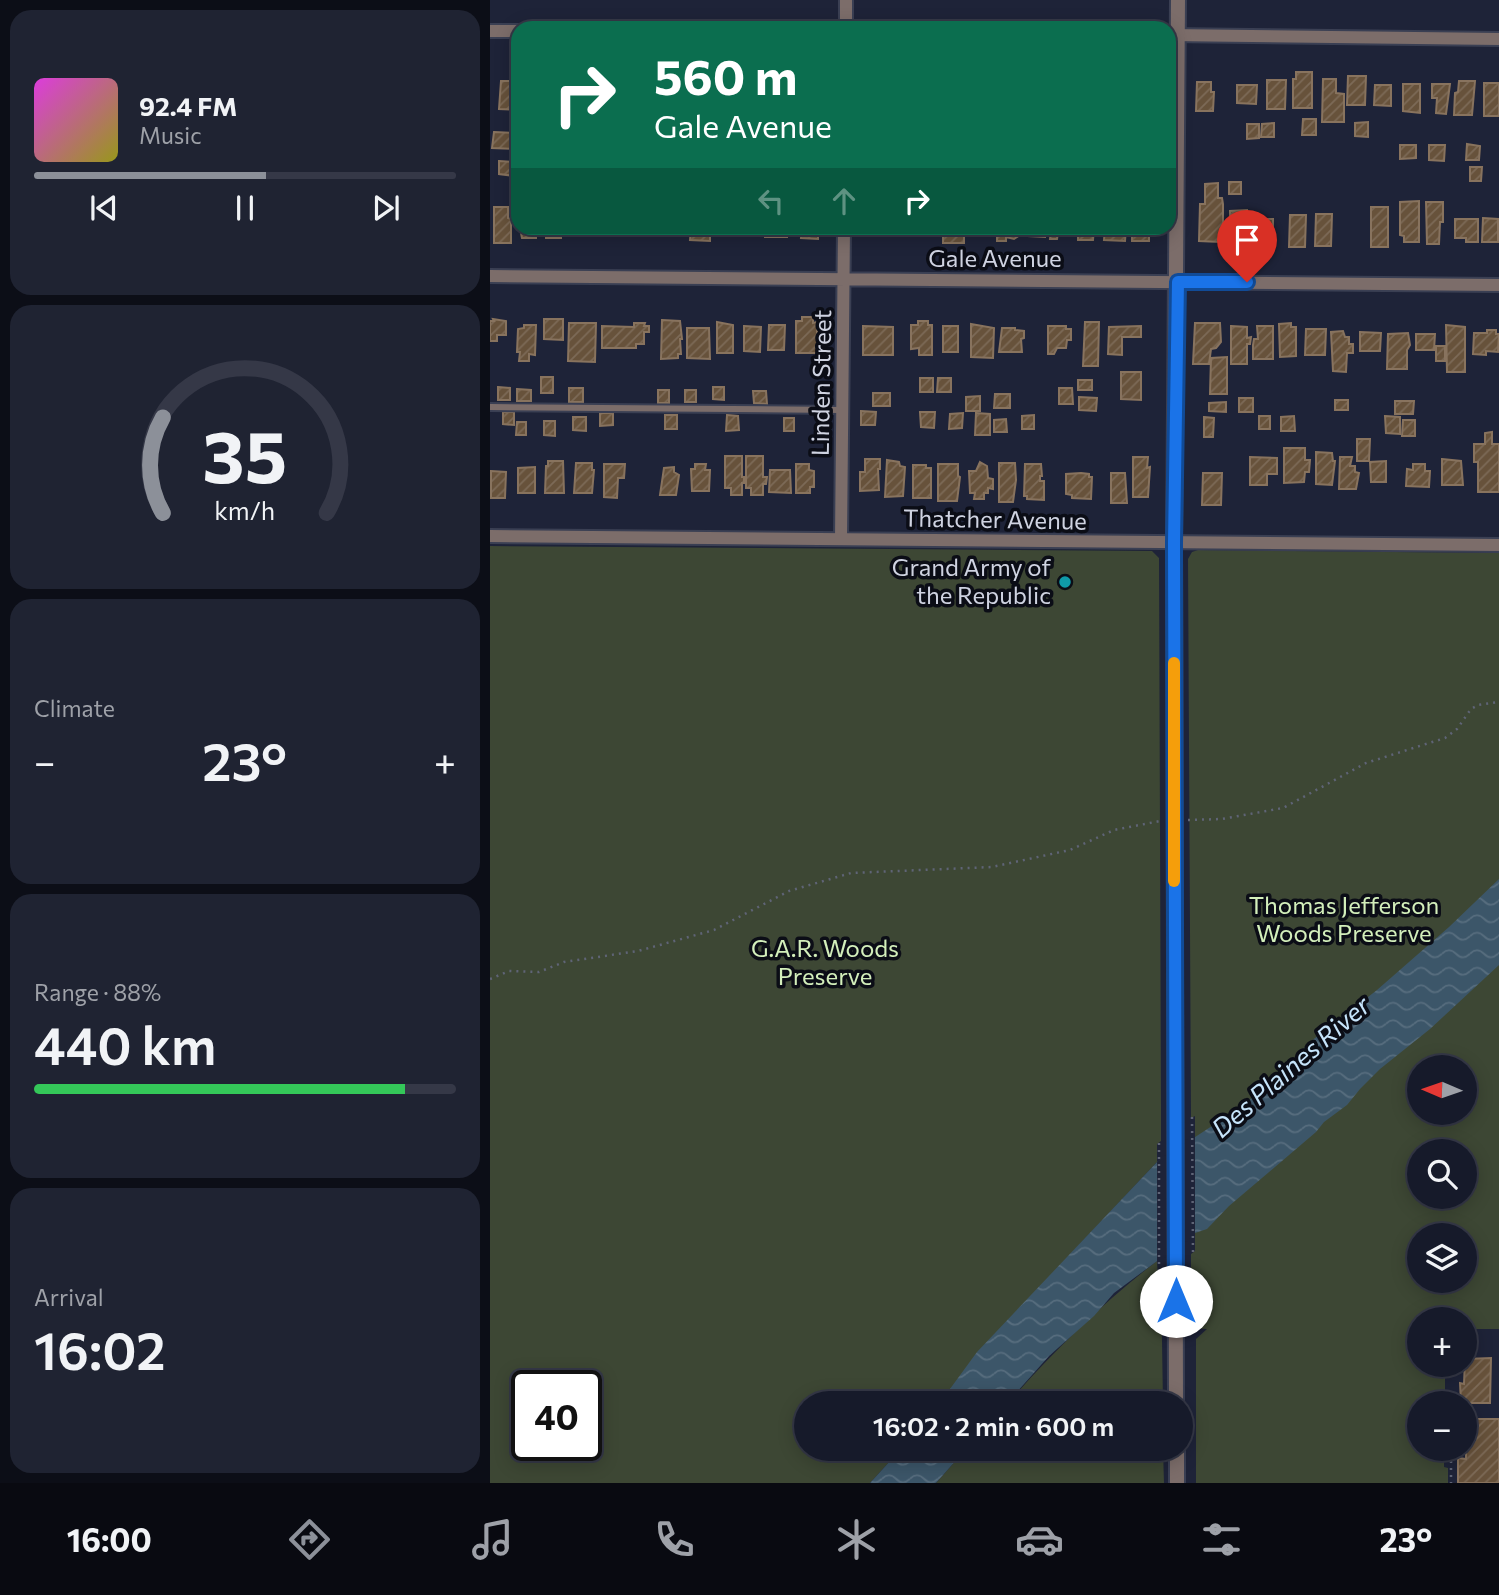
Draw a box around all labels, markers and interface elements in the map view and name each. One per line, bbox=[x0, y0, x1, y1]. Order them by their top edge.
text: 560 m bbox=[654, 45, 797, 105]
icon: right bbox=[539, 49, 630, 140]
text: 92.4 FM bbox=[139, 90, 237, 121]
text: Gale Avenue bbox=[654, 105, 832, 145]
text: Music bbox=[139, 121, 202, 149]
icon: left bbox=[752, 182, 790, 220]
icon: ahead bbox=[825, 182, 863, 220]
icon: right bbox=[898, 182, 936, 220]
icon: previous bbox=[85, 189, 123, 227]
icon: pause bbox=[226, 189, 264, 227]
icon: next bbox=[367, 189, 405, 227]
pin bbox=[1217, 210, 1277, 282]
icon: arrive bbox=[1228, 221, 1266, 259]
street label: Gale Avenue bbox=[928, 243, 1062, 272]
street label: Linden Street bbox=[805, 309, 836, 456]
text: 35 bbox=[203, 409, 287, 498]
text: km/h bbox=[215, 495, 275, 525]
street label: Thatcher Avenue bbox=[903, 502, 1087, 535]
place label: Grand Army of the Republic bbox=[892, 552, 1052, 609]
marker: Grand Army of the Republic bbox=[1057, 574, 1073, 590]
text: Climate bbox=[34, 694, 115, 722]
text: 23° bbox=[202, 728, 287, 792]
text: − bbox=[34, 737, 56, 784]
text: + bbox=[434, 737, 456, 784]
park label: Thomas Jefferson Woods Preserve bbox=[1249, 890, 1439, 947]
park label: G.A.R. Woods Preserve bbox=[751, 933, 899, 990]
text: Range · 88% bbox=[34, 978, 161, 1006]
water label: Des Plaines River bbox=[1205, 988, 1377, 1143]
text: 440 km bbox=[34, 1012, 216, 1076]
north arrow bbox=[1407, 1055, 1477, 1125]
map controls bbox=[1407, 1055, 1477, 1461]
button: search bbox=[1407, 1139, 1477, 1209]
button: layers bbox=[1407, 1223, 1477, 1293]
position arrow bbox=[1139, 1264, 1213, 1338]
text: Arrival bbox=[34, 1283, 104, 1311]
button: + bbox=[1407, 1307, 1477, 1377]
text: 16:02 bbox=[34, 1317, 166, 1381]
speed limit sign: 40 bbox=[511, 1370, 602, 1461]
button: − bbox=[1407, 1391, 1477, 1461]
text: 16:02 · 2 min · 600 m bbox=[873, 1410, 1114, 1441]
icon: directions bbox=[285, 1515, 334, 1564]
icon: music bbox=[468, 1515, 517, 1564]
icon: phone bbox=[650, 1515, 699, 1564]
icon: climate bbox=[832, 1515, 881, 1564]
icon: car bbox=[1015, 1515, 1064, 1564]
icon: filters bbox=[1197, 1515, 1246, 1564]
text: 16:00 bbox=[67, 1519, 152, 1559]
text: 23° bbox=[1379, 1519, 1432, 1559]

